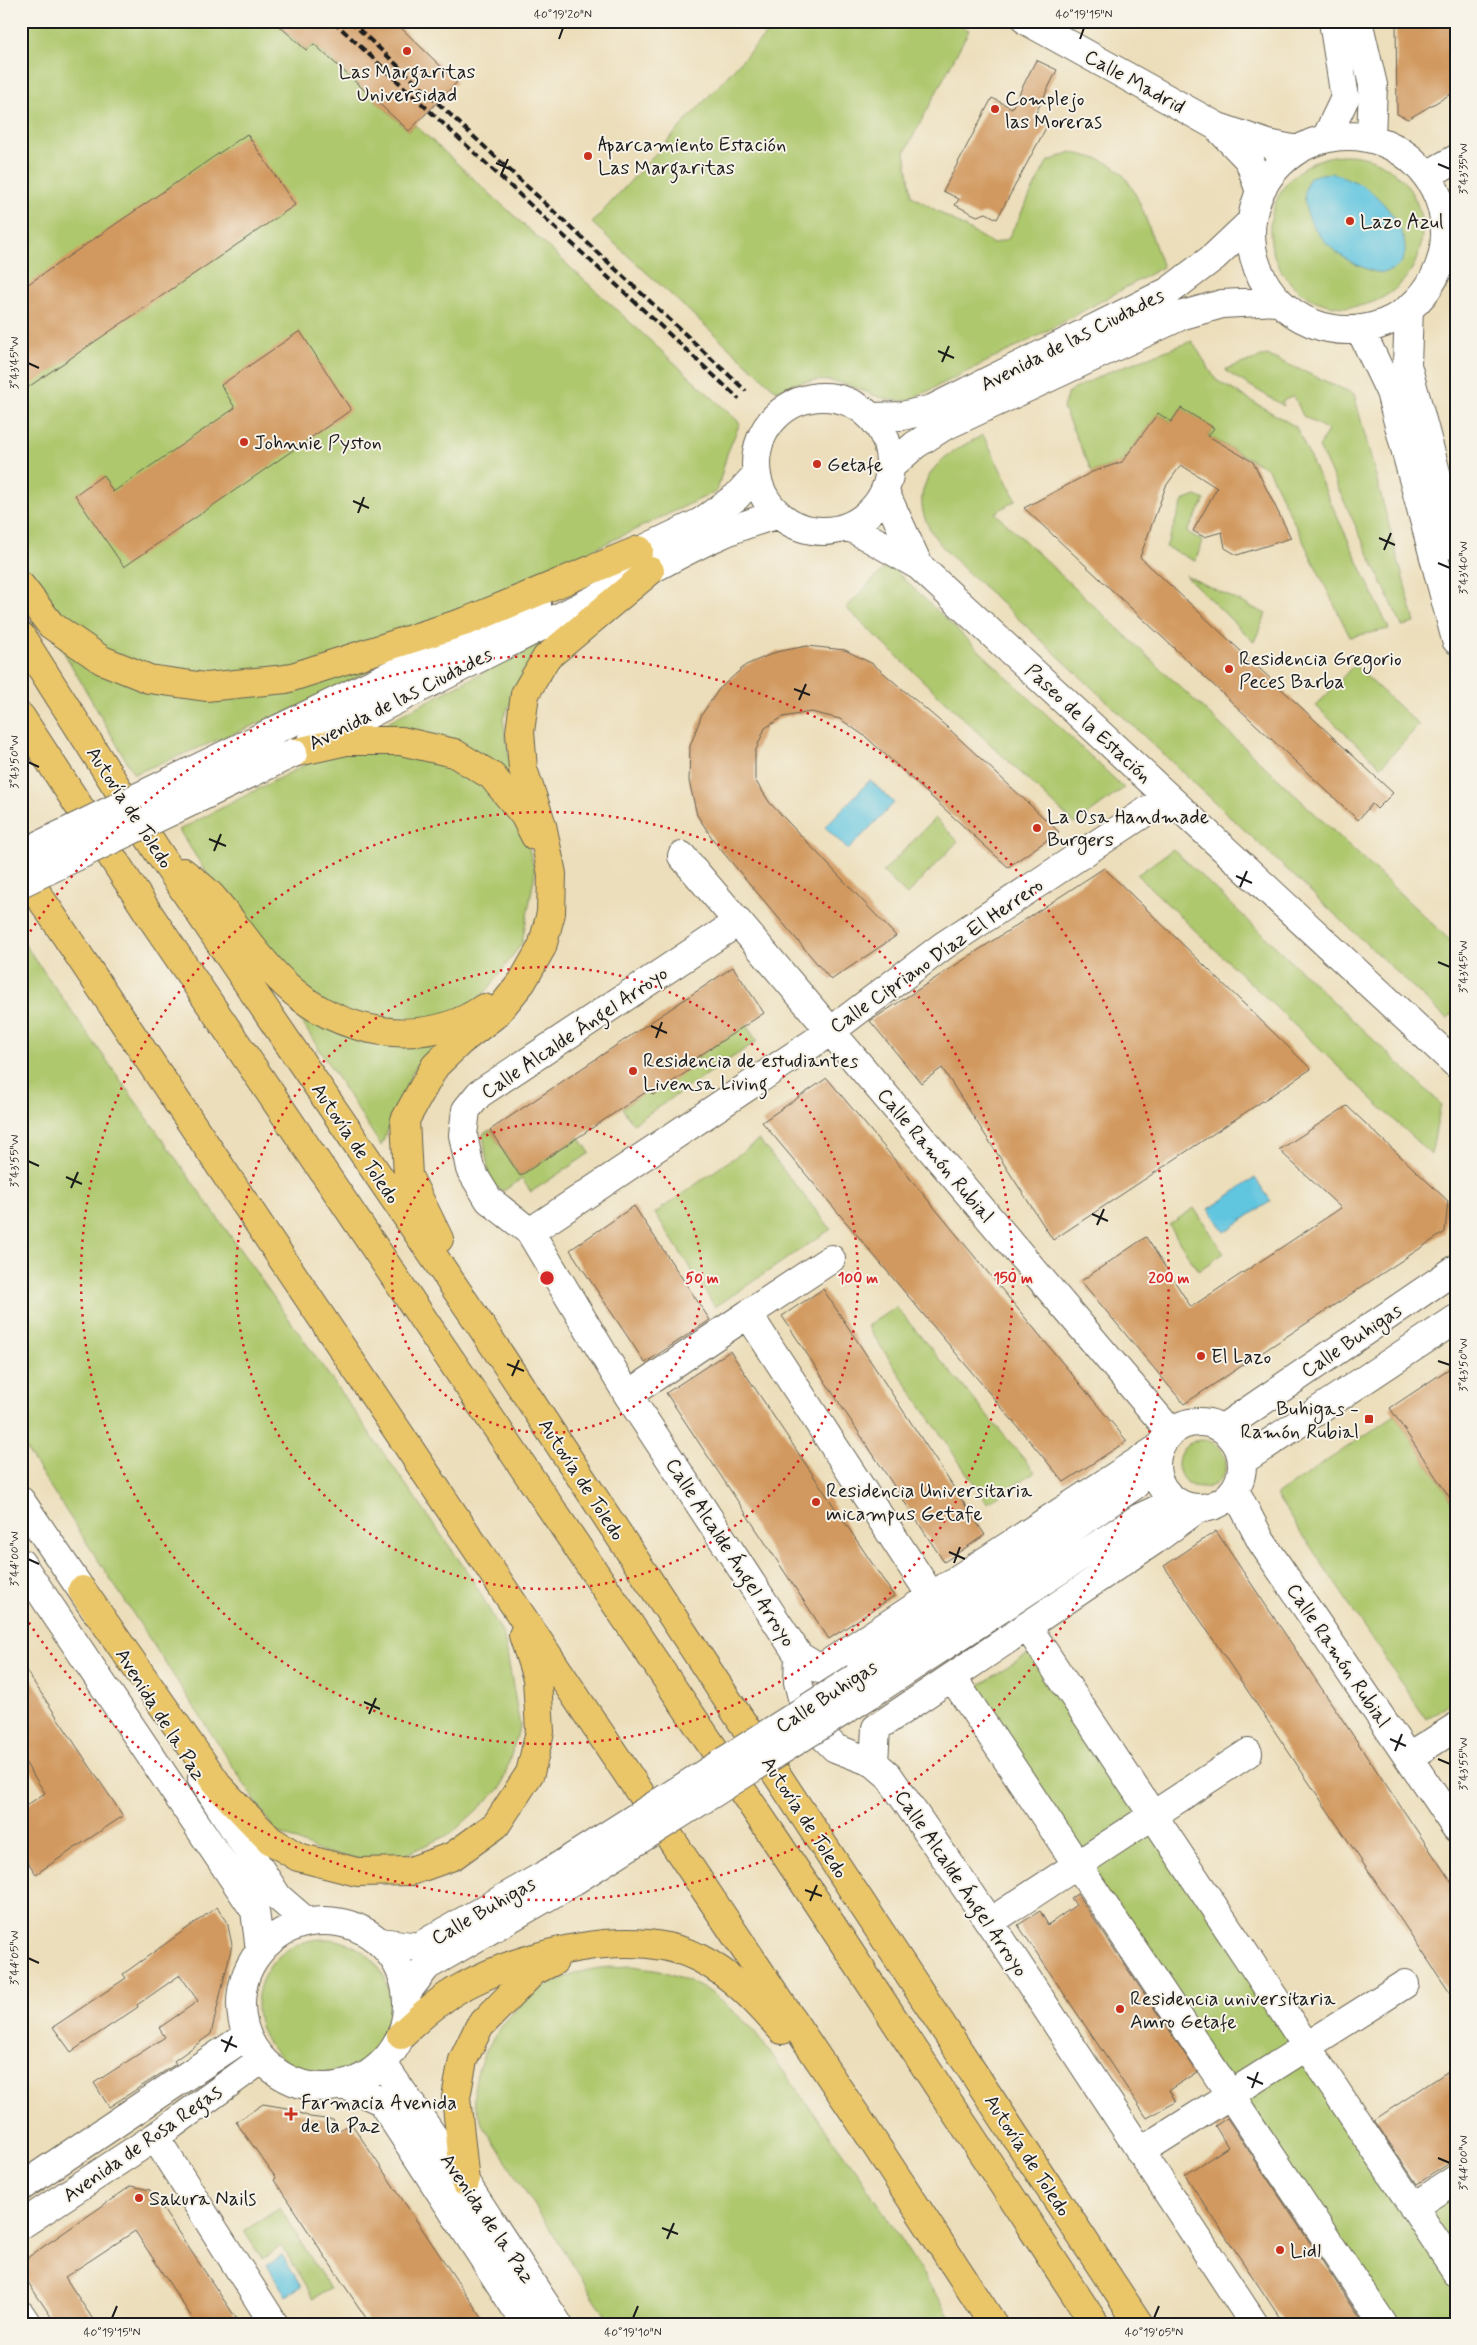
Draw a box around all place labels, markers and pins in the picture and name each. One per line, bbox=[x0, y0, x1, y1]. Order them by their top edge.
marker: Las Margaritas Universidad bbox=[401, 45, 413, 57]
place label: Las Margaritas Universidad bbox=[339, 59, 475, 109]
place label: Complejo las Moreras bbox=[1005, 86, 1102, 136]
marker: Complejo las Moreras bbox=[989, 103, 1001, 115]
place label: Aparcamiento Estación Las Margaritas bbox=[598, 132, 786, 184]
marker: Aparcamiento Estación Las Margaritas bbox=[582, 150, 594, 162]
place label: Lazo Azul bbox=[1360, 209, 1444, 236]
marker: Lazo Azul bbox=[1344, 215, 1356, 227]
place label: Johnnie Pyston bbox=[254, 430, 382, 457]
marker: Johnnie Pyston bbox=[238, 436, 250, 448]
place label: Getafe bbox=[827, 452, 883, 479]
marker: Getafe bbox=[811, 458, 823, 470]
place label: Residencia Gregorio Peces Barba bbox=[1239, 646, 1402, 696]
marker: Residencia Gregorio Peces Barba bbox=[1223, 663, 1235, 675]
place label: La Osa Handmade Burgers bbox=[1047, 804, 1209, 855]
marker: La Osa Handmade Burgers bbox=[1031, 822, 1043, 834]
place label: Residencia de estudiantes Livensa Living bbox=[643, 1048, 859, 1100]
marker: Residencia de estudiantes Livensa Living bbox=[627, 1065, 639, 1077]
centre of rings bbox=[538, 1269, 556, 1287]
place label: El Lazo bbox=[1211, 1344, 1271, 1371]
marker: El Lazo bbox=[1195, 1350, 1207, 1362]
place label: Buhigas - Ramón Rubial bbox=[1241, 1396, 1359, 1446]
marker: Buhigas - Ramón Rubial bbox=[1363, 1413, 1375, 1425]
place label: Residencia Universitaria micampus Getafe bbox=[826, 1478, 1033, 1528]
marker: Residencia Universitaria micampus Getafe bbox=[810, 1496, 822, 1508]
place label: Residencia universitaria Amro Getafe bbox=[1130, 1986, 1336, 2036]
marker: Residencia universitaria Amro Getafe bbox=[1114, 2003, 1126, 2015]
place label: Farmacia Avenida de la Paz bbox=[301, 2090, 457, 2140]
marker: Farmacia Avenida de la Paz bbox=[285, 2108, 297, 2120]
place label: Sakura Nails bbox=[149, 2186, 256, 2213]
marker: Sakura Nails bbox=[133, 2192, 145, 2204]
place label: Lidl bbox=[1290, 2238, 1321, 2265]
marker: Lidl bbox=[1274, 2244, 1286, 2256]

